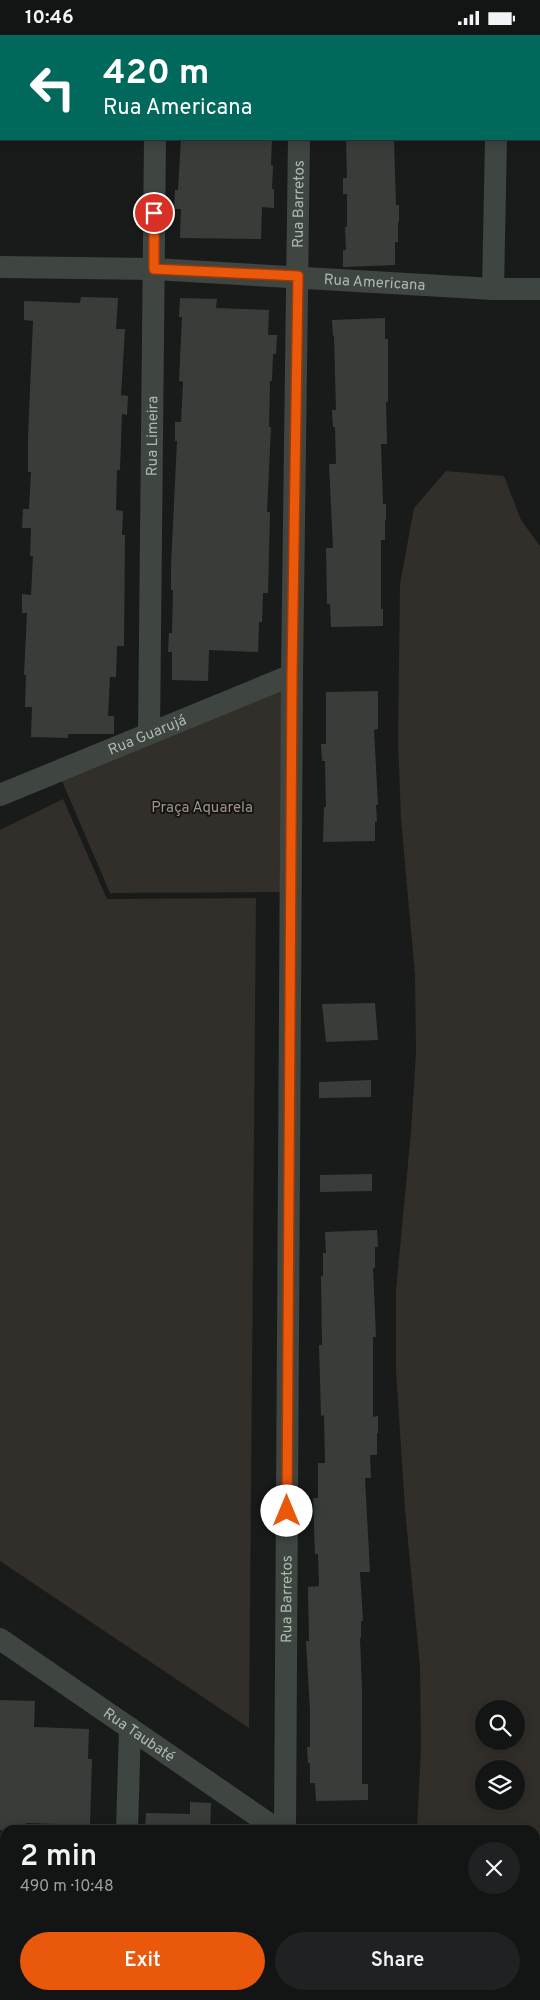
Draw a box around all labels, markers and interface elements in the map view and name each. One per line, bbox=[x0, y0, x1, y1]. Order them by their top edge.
text: 10:46 bbox=[25, 6, 74, 30]
text: 420 m bbox=[103, 52, 209, 96]
icon: left bbox=[20, 55, 85, 120]
text: Rua Americana bbox=[103, 95, 252, 122]
street label: Rua Barretos bbox=[290, 160, 310, 248]
pin bbox=[133, 192, 175, 234]
icon: arrive bbox=[140, 199, 168, 227]
street label: Rua Americana bbox=[323, 271, 426, 296]
street label: Rua Limeira bbox=[144, 396, 163, 476]
street label: Rua Guarujá bbox=[106, 711, 190, 761]
park label: Praça Aquarela bbox=[151, 799, 253, 818]
position arrow bbox=[260, 1484, 312, 1536]
street label: Rua Barretos bbox=[278, 1555, 298, 1643]
map controls bbox=[475, 1700, 525, 1810]
button: search bbox=[475, 1700, 525, 1750]
street label: Rua Taubaté bbox=[99, 1705, 178, 1767]
button: layers bbox=[475, 1760, 525, 1810]
text: 2 min bbox=[20, 1839, 97, 1876]
button: close bbox=[468, 1842, 520, 1894]
text: 490 m · 10:48 bbox=[20, 1877, 114, 1897]
button: Exit bbox=[20, 1932, 265, 1990]
button: Share bbox=[275, 1932, 520, 1990]

